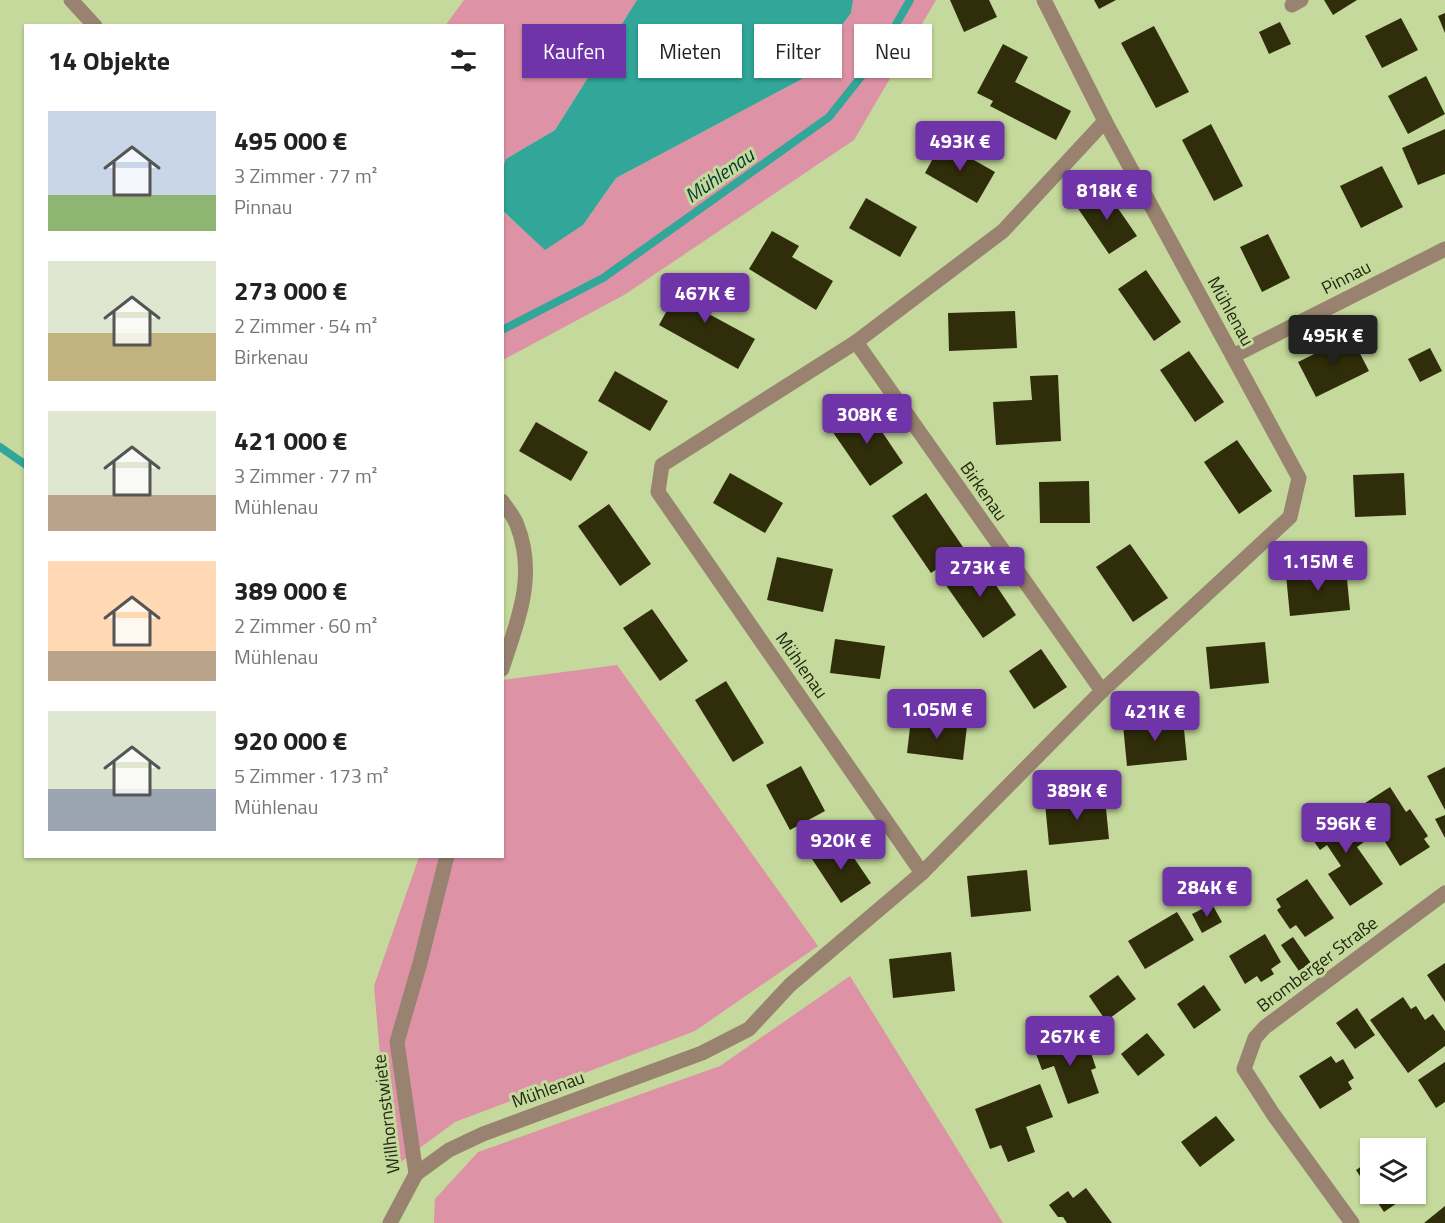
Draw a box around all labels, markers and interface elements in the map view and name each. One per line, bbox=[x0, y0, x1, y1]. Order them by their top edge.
chip: Kaufen bbox=[522, 24, 626, 78]
chip: Mieten bbox=[638, 24, 742, 78]
chip: Filter bbox=[754, 24, 842, 78]
chip: Neu bbox=[854, 24, 932, 78]
text: 14 Objekte bbox=[48, 41, 170, 80]
icon: filters bbox=[447, 44, 480, 77]
text: 495 000 € bbox=[234, 121, 347, 160]
pin: 493K € bbox=[911, 121, 1009, 172]
text: 493K € bbox=[929, 125, 991, 156]
icon: home bbox=[96, 135, 168, 207]
water label: Mühlenau bbox=[678, 139, 761, 210]
text: 3 Zimmer · 77 m² bbox=[234, 160, 377, 191]
pin: 818K € bbox=[1058, 170, 1156, 221]
text: 818K € bbox=[1076, 174, 1138, 205]
text: Pinnau bbox=[234, 191, 292, 222]
street label: Pinnau bbox=[1316, 253, 1376, 301]
text: 273 000 € bbox=[234, 271, 347, 310]
street label: Mühlenau bbox=[1201, 271, 1261, 351]
pin: 467K € bbox=[656, 273, 754, 324]
text: 467K € bbox=[674, 277, 736, 308]
icon: home bbox=[96, 285, 168, 357]
text: 2 Zimmer · 54 m² bbox=[234, 310, 377, 341]
pin: 495K € bbox=[1284, 315, 1382, 366]
text: 495K € bbox=[1302, 319, 1364, 350]
text: Birkenau bbox=[234, 341, 308, 372]
pin: 308K € bbox=[818, 394, 916, 445]
text: 308K € bbox=[836, 398, 898, 429]
text: 421 000 € bbox=[234, 421, 347, 460]
icon: home bbox=[96, 435, 168, 507]
street label: Birkenau bbox=[954, 456, 1014, 526]
text: 3 Zimmer · 77 m² bbox=[234, 460, 377, 491]
text: Mühlenau bbox=[234, 491, 318, 522]
pin: 1.15M € bbox=[1263, 541, 1373, 592]
text: 1.15M € bbox=[1282, 545, 1354, 576]
pin: 273K € bbox=[931, 547, 1029, 598]
text: 273K € bbox=[949, 551, 1011, 582]
text: 389 000 € bbox=[234, 571, 347, 610]
icon: home bbox=[96, 585, 168, 657]
text: 2 Zimmer · 60 m² bbox=[234, 610, 377, 641]
street label: Mühlenau bbox=[769, 626, 835, 704]
text: Mühlenau bbox=[234, 641, 318, 672]
pin: 1.05M € bbox=[882, 689, 992, 740]
pin: 421K € bbox=[1106, 691, 1204, 742]
text: 1.05M € bbox=[901, 693, 973, 724]
text: 421K € bbox=[1124, 695, 1186, 726]
text: 920 000 € bbox=[234, 721, 347, 760]
icon: home bbox=[96, 735, 168, 807]
text: 5 Zimmer · 173 m² bbox=[234, 760, 389, 791]
pin: 389K € bbox=[1028, 770, 1126, 821]
text: 389K € bbox=[1046, 774, 1108, 805]
text: Mühlenau bbox=[234, 791, 318, 822]
pin: 596K € bbox=[1297, 803, 1395, 854]
text: 596K € bbox=[1315, 807, 1377, 838]
pin: 920K € bbox=[792, 820, 890, 871]
text: 920K € bbox=[810, 824, 872, 855]
pin: 284K € bbox=[1158, 867, 1256, 918]
text: 284K € bbox=[1176, 871, 1238, 902]
street label: Bromberger Straße bbox=[1251, 909, 1383, 1019]
pin: 267K € bbox=[1021, 1016, 1119, 1067]
text: 267K € bbox=[1039, 1020, 1101, 1051]
street label: Willhornstwiete bbox=[365, 1053, 407, 1175]
street label: Mühlenau bbox=[508, 1063, 588, 1115]
map controls bbox=[1360, 1138, 1426, 1204]
button: layers bbox=[1360, 1138, 1426, 1204]

